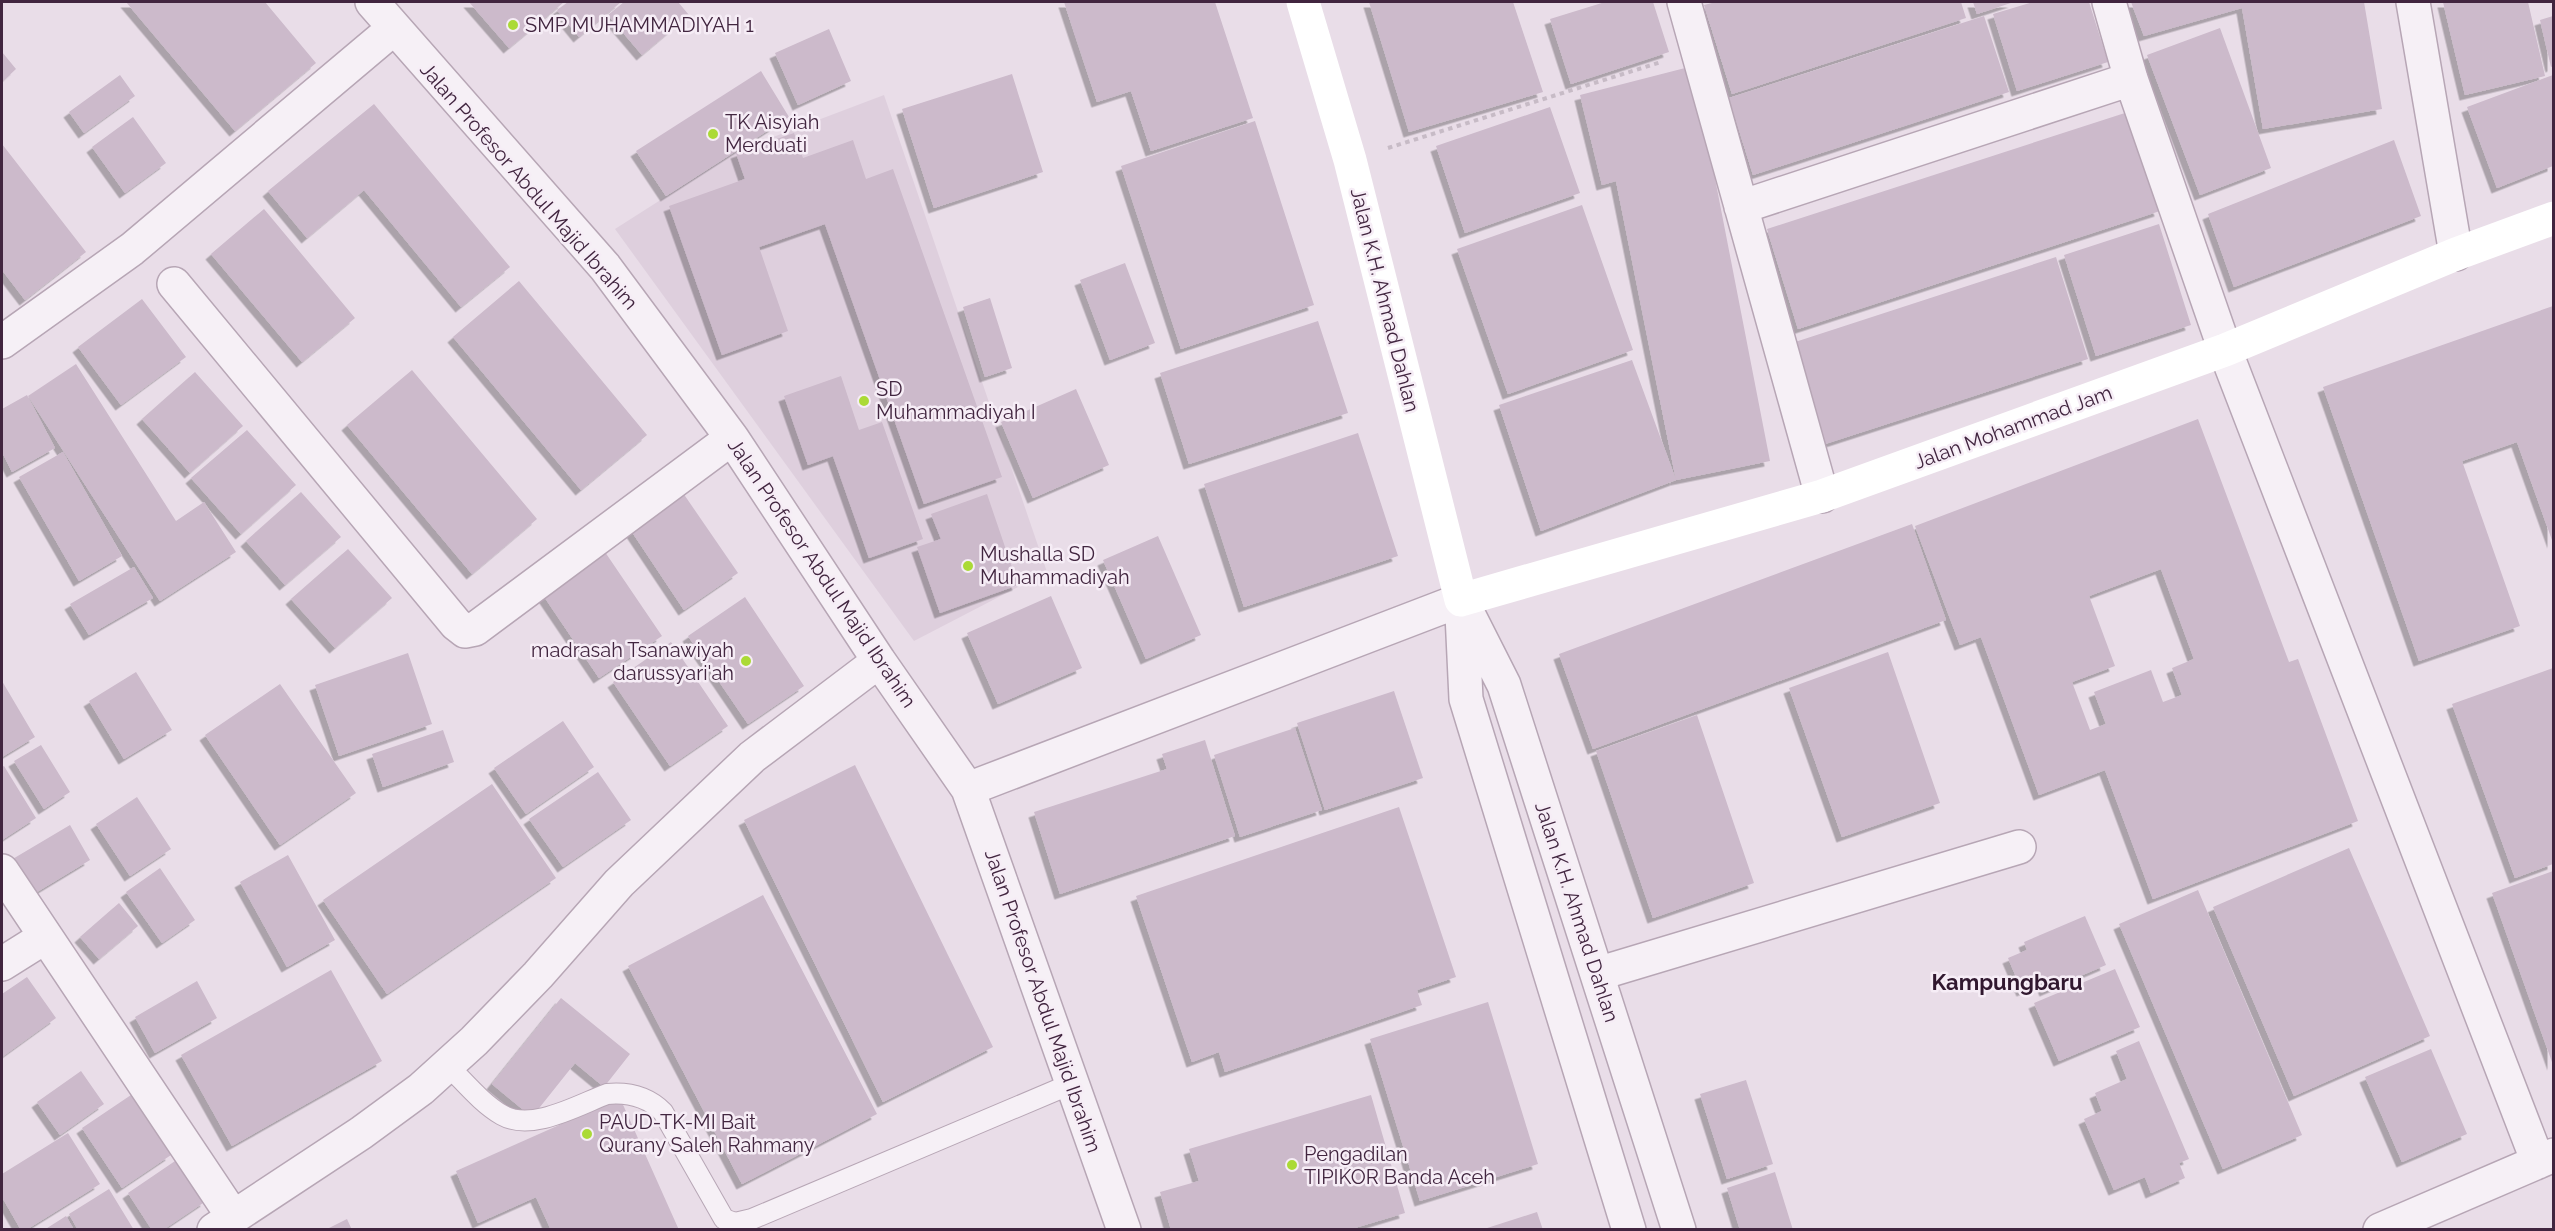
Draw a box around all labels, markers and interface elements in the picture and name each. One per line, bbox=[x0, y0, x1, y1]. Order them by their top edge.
place label: SMP MUHAMMADIYAH 1 bbox=[525, 13, 754, 37]
marker: SMP MUHAMMADIYAH 1 bbox=[506, 18, 520, 32]
street label: Jalan Profesor Abdul Majid Ibrahim bbox=[415, 58, 643, 314]
place label: TK Aisyiah Merduati bbox=[725, 110, 819, 157]
marker: TK Aisyiah Merduati bbox=[706, 127, 720, 141]
street label: Jalan K.H. Ahmad Dahlan bbox=[1346, 186, 1424, 414]
place label: SD Muhammadiyah I bbox=[876, 377, 1036, 424]
street label: Jalan Mohammad Jam bbox=[1911, 380, 2115, 474]
marker: SD Muhammadiyah I bbox=[857, 394, 871, 408]
street label: Jalan Profesor Abdul Majid Ibrahim bbox=[723, 434, 921, 712]
place label: Mushalla SD Muhammadiyah bbox=[980, 542, 1130, 589]
marker: Mushalla SD Muhammadiyah bbox=[961, 559, 975, 573]
place label: madrasah Tsanawiyah darussyari'ah bbox=[531, 638, 734, 685]
marker: madrasah Tsanawiyah darussyari'ah bbox=[739, 654, 753, 668]
street label: Jalan K.H. Ahmad Dahlan bbox=[1530, 799, 1624, 1025]
street label: Jalan Profesor Abdul Majid Ibrahim bbox=[980, 846, 1106, 1156]
district label: Kampungbaru bbox=[1931, 969, 2083, 995]
place label: PAUD-TK-MI Bait Qurany Saleh Rahmany bbox=[599, 1110, 815, 1157]
marker: PAUD-TK-MI Bait Qurany Saleh Rahmany bbox=[580, 1127, 594, 1141]
place label: Pengadilan TIPIKOR Banda Aceh bbox=[1304, 1142, 1495, 1189]
marker: Pengadilan TIPIKOR Banda Aceh bbox=[1285, 1158, 1299, 1172]

